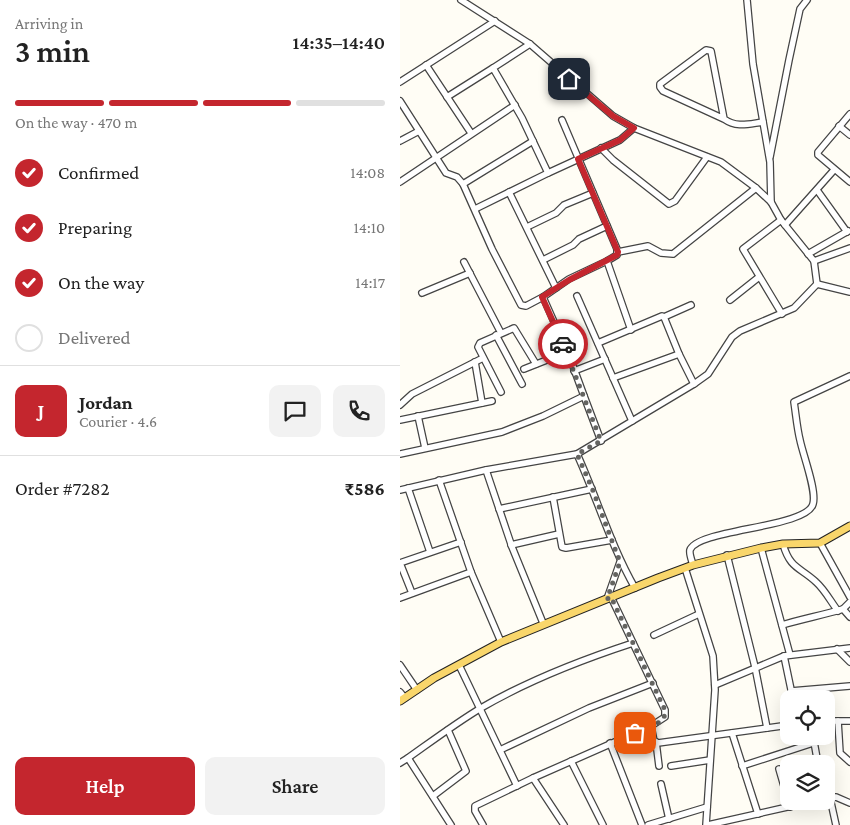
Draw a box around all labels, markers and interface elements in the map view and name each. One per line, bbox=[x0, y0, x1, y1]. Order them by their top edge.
text: Arriving in bbox=[15, 15, 83, 32]
text: 14:35–14:40 bbox=[293, 32, 385, 53]
text: 3 min bbox=[15, 33, 90, 69]
pin bbox=[548, 58, 590, 100]
icon: home bbox=[555, 65, 583, 93]
text: On the way · 470 m bbox=[15, 114, 137, 131]
icon: check bbox=[15, 159, 43, 187]
text: Confirmed bbox=[58, 162, 139, 183]
text: 14:08 bbox=[350, 164, 385, 181]
icon: check bbox=[15, 214, 43, 242]
text: Preparing bbox=[58, 217, 132, 238]
text: 14:10 bbox=[354, 219, 385, 236]
icon: check bbox=[15, 269, 43, 297]
text: On the way bbox=[58, 272, 144, 293]
text: 14:17 bbox=[355, 274, 385, 291]
courier bbox=[538, 319, 588, 369]
text: Delivered bbox=[58, 327, 131, 348]
icon: car bbox=[549, 330, 577, 358]
button: chat bbox=[269, 385, 321, 437]
button: phone bbox=[333, 385, 385, 437]
text: Jordan bbox=[79, 392, 133, 413]
text: J bbox=[38, 400, 44, 421]
text: Courier · 4.6 bbox=[79, 413, 157, 430]
text: Order #7282 bbox=[15, 478, 110, 499]
text: ₹586 bbox=[344, 478, 385, 499]
map controls bbox=[780, 690, 835, 810]
button: locate bbox=[780, 690, 835, 745]
pin bbox=[614, 712, 656, 754]
icon: bag bbox=[621, 719, 649, 747]
button: layers bbox=[780, 755, 835, 810]
button: Help bbox=[15, 757, 195, 815]
button: Share bbox=[205, 757, 385, 815]

